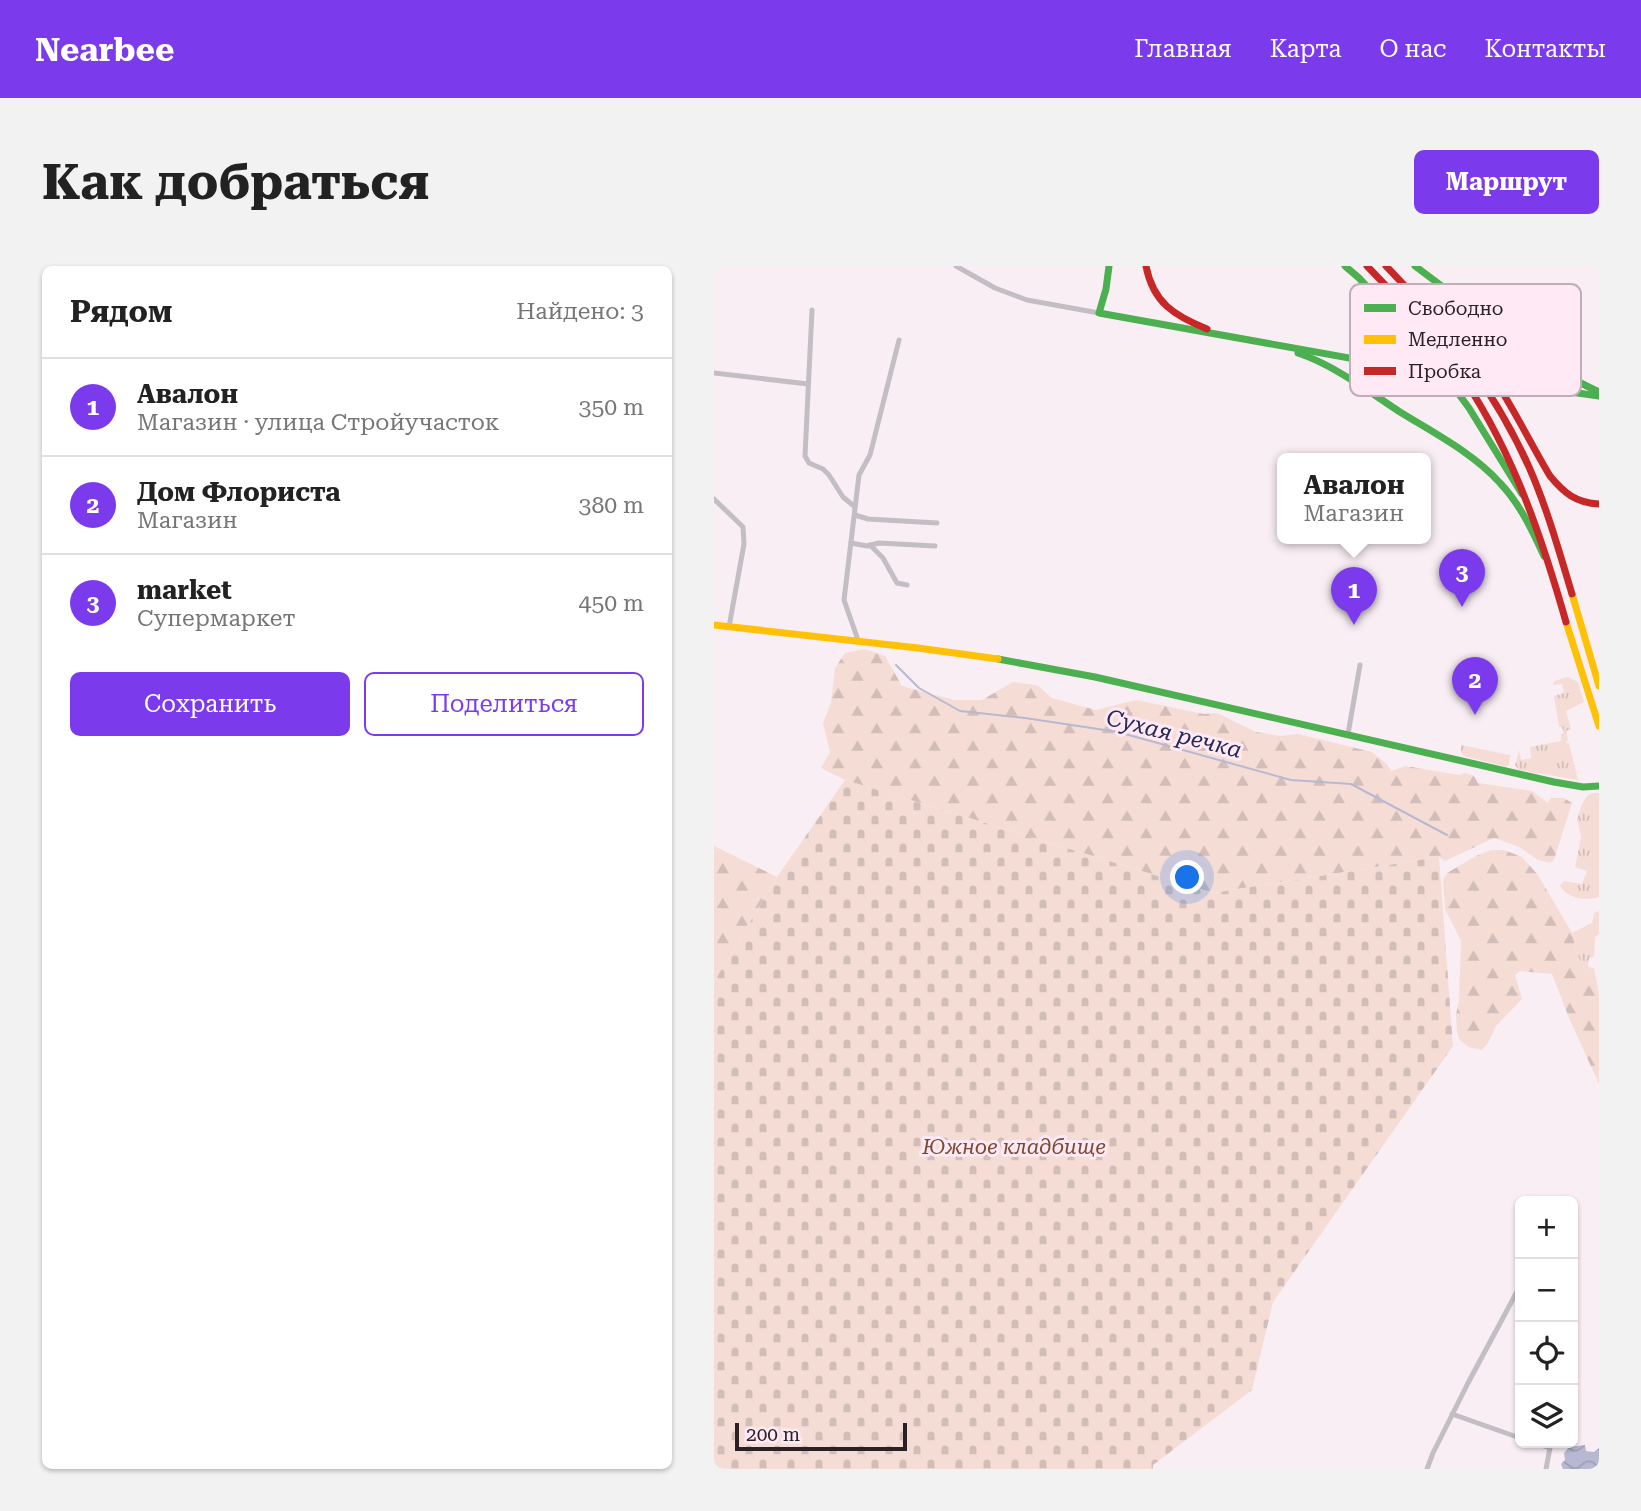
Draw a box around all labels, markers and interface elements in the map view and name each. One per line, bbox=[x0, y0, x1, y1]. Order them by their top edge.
text: Nearbee bbox=[35, 30, 174, 69]
text: Главная bbox=[1134, 35, 1232, 63]
text: Карта bbox=[1270, 35, 1341, 63]
text: О нас bbox=[1379, 35, 1446, 63]
text: Контакты bbox=[1484, 35, 1606, 63]
button: Маршрут bbox=[1414, 150, 1599, 214]
text: Как добраться bbox=[42, 154, 429, 211]
legend bbox=[1350, 284, 1581, 396]
text: Рядом bbox=[70, 294, 172, 329]
text: Свободно bbox=[1408, 297, 1503, 320]
text: Найдено: 3 bbox=[516, 298, 644, 325]
text: Медленно bbox=[1408, 328, 1507, 351]
text: Пробка bbox=[1408, 360, 1482, 383]
text: Авалон bbox=[137, 379, 238, 409]
text: 1 bbox=[87, 394, 99, 421]
text: 350 m bbox=[579, 394, 644, 421]
text: Магазин · улица Стройучасток bbox=[137, 409, 499, 436]
popup bbox=[1277, 453, 1431, 544]
text: Авалон bbox=[1304, 470, 1404, 500]
text: Дом Флориста bbox=[137, 477, 341, 507]
text: 2 bbox=[87, 492, 99, 519]
text: 380 m bbox=[579, 492, 644, 519]
text: Магазин bbox=[1304, 500, 1404, 527]
text: Магазин bbox=[137, 507, 237, 534]
pin: 3 bbox=[1439, 549, 1485, 607]
pin: 1 bbox=[1331, 567, 1377, 625]
text: market bbox=[137, 575, 232, 605]
text: 3 bbox=[87, 590, 99, 617]
text: 450 m bbox=[579, 590, 644, 617]
text: Супермаркет bbox=[137, 605, 295, 632]
pin: 2 bbox=[1452, 657, 1498, 715]
button: Сохранить bbox=[70, 672, 350, 736]
button: Поделиться bbox=[364, 672, 644, 736]
water label: Сухая речка bbox=[1103, 704, 1245, 764]
your location bbox=[1170, 860, 1204, 894]
park label: Южное кладбище bbox=[921, 1135, 1106, 1159]
map controls bbox=[1515, 1196, 1578, 1448]
button: + bbox=[1515, 1196, 1578, 1259]
button: − bbox=[1515, 1259, 1578, 1322]
button: locate bbox=[1515, 1322, 1578, 1385]
button: layers bbox=[1515, 1385, 1578, 1448]
scale bar bbox=[735, 1420, 906, 1452]
text: 200 m bbox=[746, 1423, 800, 1446]

